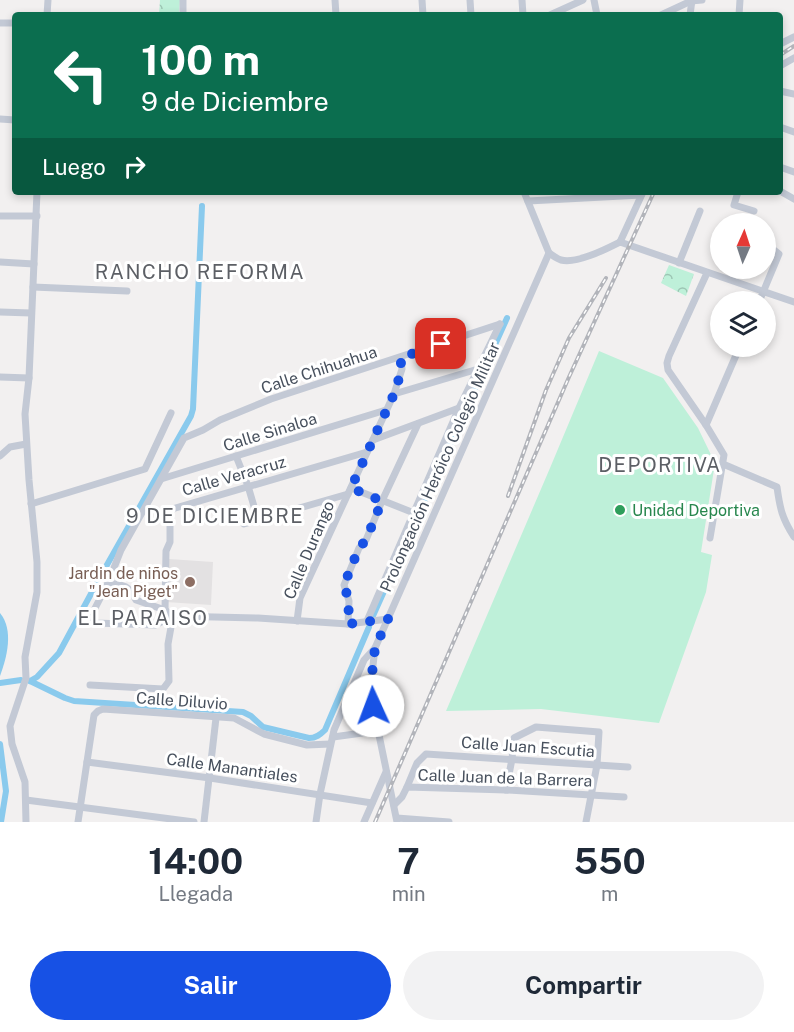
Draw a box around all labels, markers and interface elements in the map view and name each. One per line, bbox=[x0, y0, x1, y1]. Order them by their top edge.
text: 100 m bbox=[141, 35, 260, 84]
icon: left bbox=[42, 36, 120, 114]
text: 9 de Diciembre bbox=[141, 85, 329, 117]
icon: right bbox=[118, 150, 151, 183]
text: Luego bbox=[42, 154, 106, 180]
north arrow bbox=[710, 213, 776, 279]
map controls bbox=[710, 213, 776, 357]
district label: RANCHO REFORMA bbox=[95, 260, 305, 284]
button: layers bbox=[710, 291, 776, 357]
pin bbox=[415, 318, 466, 369]
icon: arrive bbox=[424, 327, 457, 360]
street label: Prolongación Heróico Colegio Militar bbox=[376, 339, 504, 595]
street label: Calle Chihuahua bbox=[259, 342, 379, 398]
street label: Calle Sinaloa bbox=[221, 409, 319, 455]
street label: Calle Veracruz bbox=[180, 452, 288, 500]
district label: DEPORTIVA bbox=[598, 453, 722, 477]
street label: Calle Durango bbox=[280, 498, 338, 602]
place label: Unidad Deportiva bbox=[632, 501, 760, 520]
marker: Unidad Deportiva bbox=[613, 503, 627, 517]
district label: 9 DE DICIEMBRE bbox=[126, 504, 304, 528]
place label: Jardin de niños "Jean Piget" bbox=[68, 564, 178, 601]
marker: Jardin de niños "Jean Piget" bbox=[183, 575, 197, 589]
district label: EL PARAISO bbox=[78, 606, 208, 630]
position arrow bbox=[341, 674, 405, 738]
street label: Calle Diluvio bbox=[136, 688, 228, 714]
street label: Calle Juan Escutia bbox=[461, 733, 595, 761]
street label: Calle Manantiales bbox=[165, 749, 299, 787]
street label: Calle Juan de la Barrera bbox=[417, 765, 593, 791]
text: 14:00 bbox=[148, 840, 243, 882]
text: 7 bbox=[397, 840, 420, 882]
text: 550 bbox=[574, 840, 646, 882]
text: Llegada bbox=[159, 882, 233, 906]
text: min bbox=[392, 882, 426, 906]
text: m bbox=[601, 882, 618, 906]
button: Salir bbox=[30, 951, 391, 1020]
button: Compartir bbox=[403, 951, 764, 1020]

